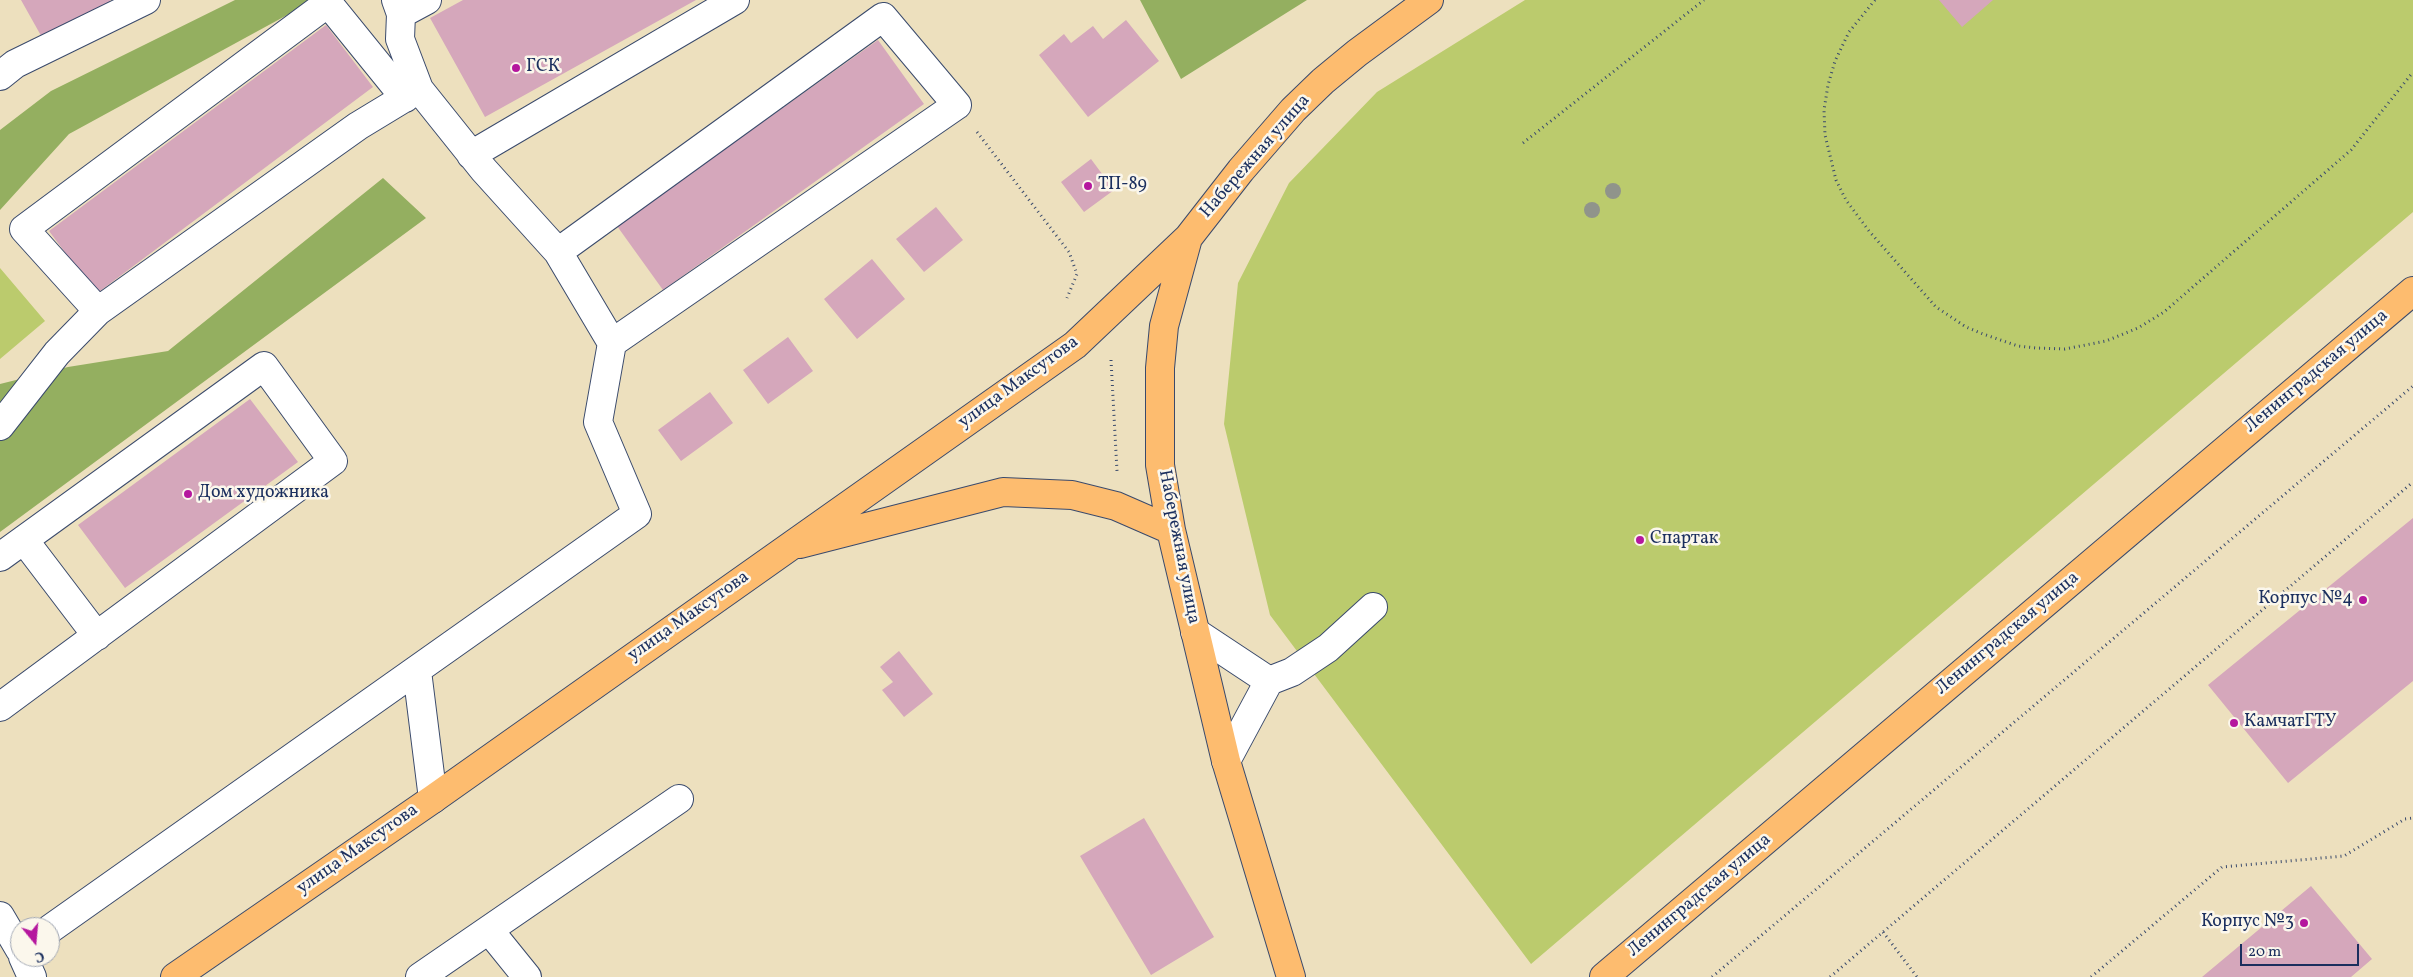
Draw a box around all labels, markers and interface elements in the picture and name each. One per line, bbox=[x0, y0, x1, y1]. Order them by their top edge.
place label: ГСК bbox=[526, 57, 560, 79]
marker: ГСК bbox=[510, 62, 522, 74]
street label: Набережная улица bbox=[1196, 91, 1316, 223]
place label: ТП-89 bbox=[1098, 175, 1147, 197]
marker: ТП-89 bbox=[1082, 180, 1094, 192]
street label: Ленинградская улица bbox=[2241, 306, 2393, 438]
street label: улица Максутова bbox=[955, 332, 1083, 434]
street label: Набережная улица bbox=[1152, 468, 1204, 626]
place label: Дом художника bbox=[198, 483, 329, 505]
marker: Дом художника bbox=[182, 488, 194, 500]
place label: Спартак bbox=[1650, 529, 1718, 551]
marker: Спартак bbox=[1634, 534, 1646, 546]
street label: улица Максутова bbox=[624, 567, 754, 667]
street label: Ленинградская улица bbox=[1932, 568, 2084, 700]
place label: Корпус №4 bbox=[2258, 589, 2353, 611]
marker: Корпус №4 bbox=[2357, 594, 2369, 606]
place label: КамчатГТУ bbox=[2244, 712, 2336, 734]
marker: КамчатГТУ bbox=[2228, 717, 2240, 729]
street label: улица Максутова bbox=[293, 800, 423, 900]
street label: Ленинградская улица bbox=[1624, 830, 1776, 962]
place label: Корпус №3 bbox=[2201, 912, 2294, 934]
north arrow bbox=[10, 917, 60, 967]
marker: Корпус №3 bbox=[2298, 917, 2310, 929]
scale bar bbox=[2243, 934, 2362, 966]
text: 20 m bbox=[2248, 942, 2281, 963]
text: С bbox=[32, 945, 46, 966]

